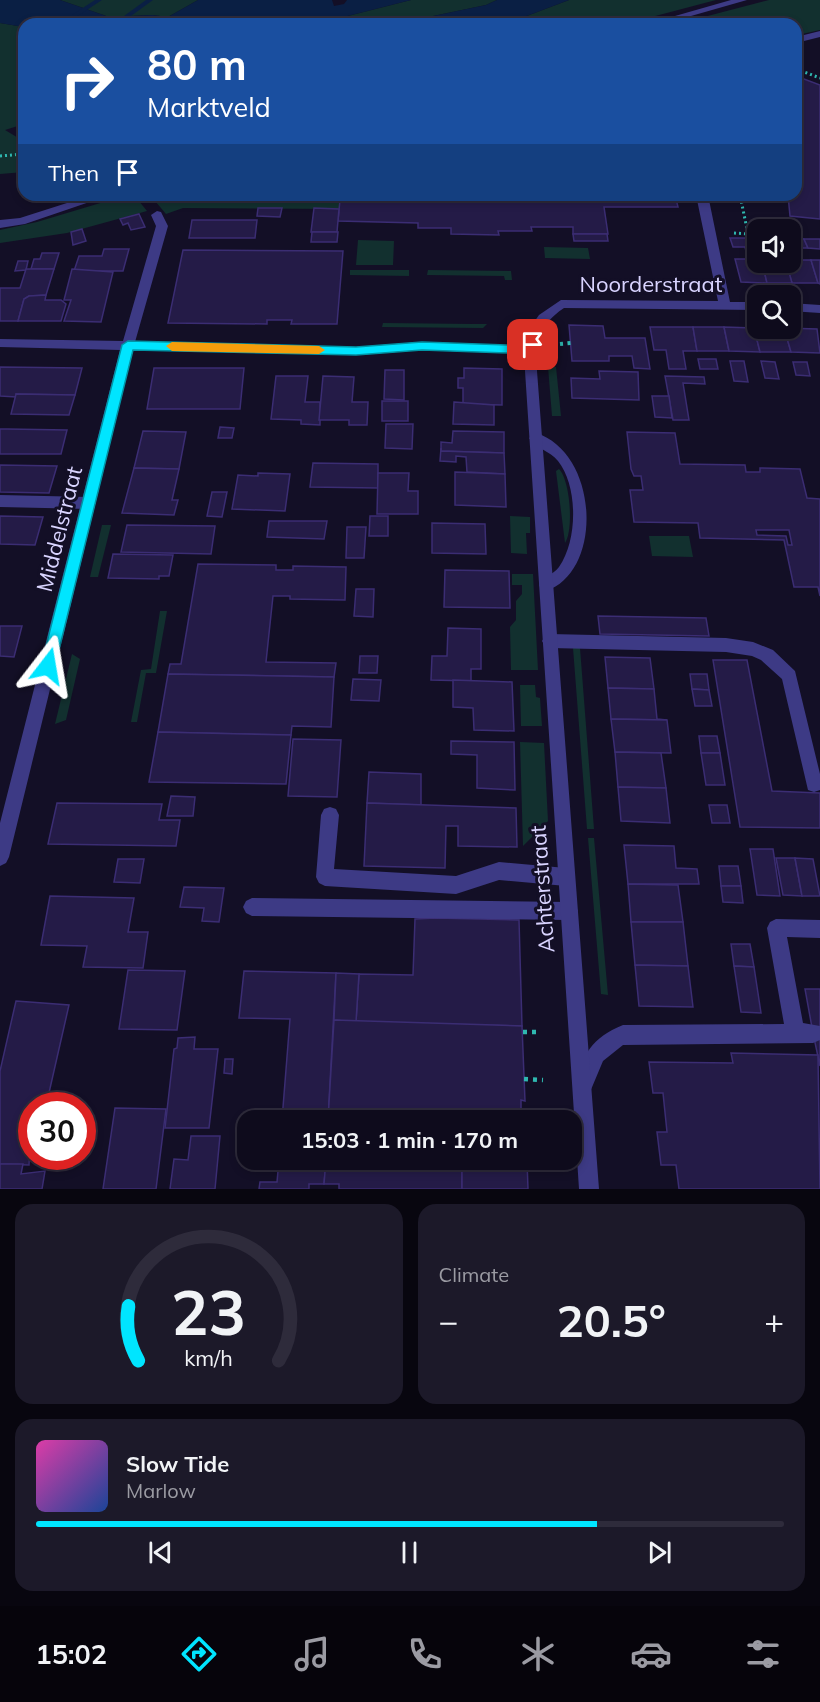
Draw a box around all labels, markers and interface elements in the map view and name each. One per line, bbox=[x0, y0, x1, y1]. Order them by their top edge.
text: 80 m bbox=[147, 38, 247, 91]
icon: right bbox=[48, 42, 126, 120]
text: Marktveld bbox=[147, 90, 271, 124]
icon: arrive bbox=[111, 156, 144, 189]
text: Then bbox=[48, 159, 99, 187]
map controls bbox=[747, 219, 801, 339]
button: sound bbox=[747, 219, 801, 273]
street label: Noorderstraat bbox=[580, 270, 723, 298]
button: search bbox=[747, 285, 801, 339]
pin bbox=[507, 319, 558, 370]
icon: arrive bbox=[516, 328, 549, 361]
street label: Middelstraat bbox=[30, 463, 88, 595]
position arrow bbox=[16, 634, 80, 698]
street label: Achterstraat bbox=[524, 824, 560, 954]
speed limit sign: 30 bbox=[18, 1092, 96, 1170]
text: 15:03 · 1 min · 170 m bbox=[301, 1126, 518, 1154]
text: Climate bbox=[439, 1262, 509, 1287]
text: 23 bbox=[171, 1272, 246, 1351]
text: 20.5° bbox=[557, 1292, 666, 1348]
text: − bbox=[439, 1300, 458, 1341]
text: + bbox=[764, 1300, 784, 1341]
text: km/h bbox=[184, 1344, 233, 1371]
text: Slow Tide bbox=[126, 1450, 229, 1478]
text: Marlow bbox=[126, 1478, 196, 1503]
icon: previous bbox=[144, 1536, 177, 1569]
icon: pause bbox=[393, 1536, 426, 1569]
icon: next bbox=[643, 1536, 676, 1569]
icon: directions bbox=[178, 1633, 220, 1675]
icon: music bbox=[291, 1633, 333, 1675]
icon: phone bbox=[404, 1633, 446, 1675]
icon: climate bbox=[517, 1633, 559, 1675]
icon: car bbox=[630, 1633, 672, 1675]
icon: filters bbox=[742, 1633, 784, 1675]
text: 15:02 bbox=[35, 1637, 107, 1671]

